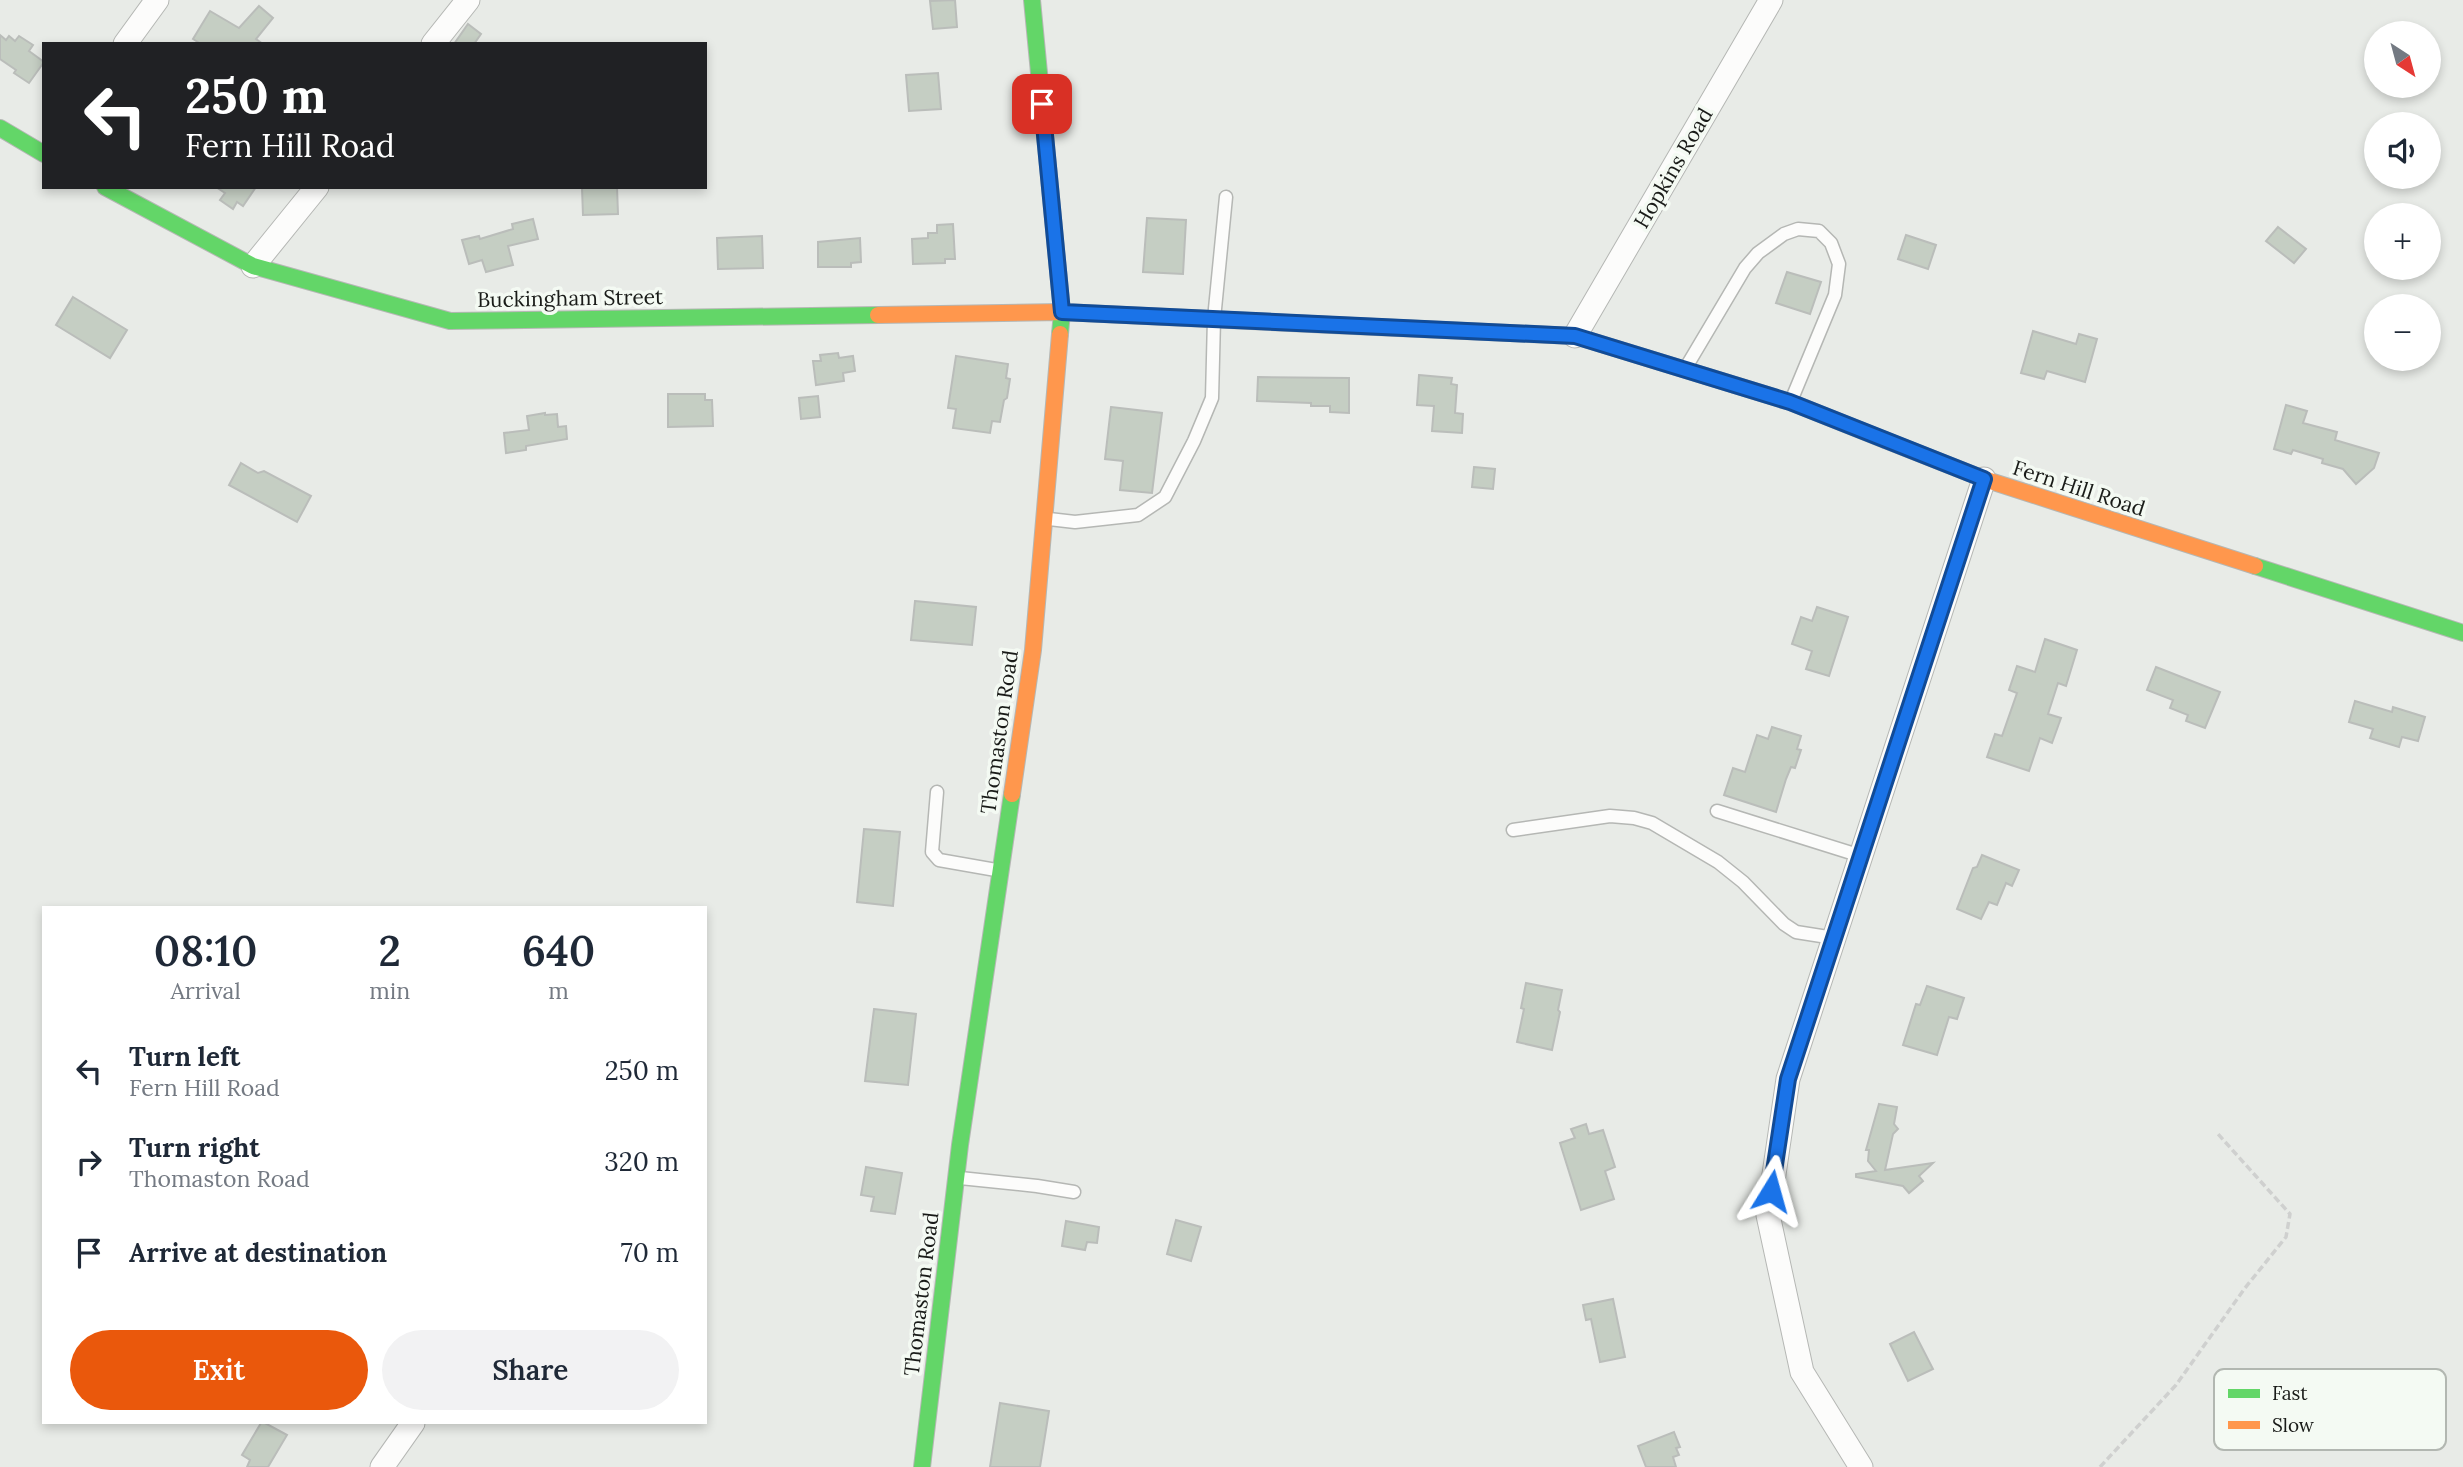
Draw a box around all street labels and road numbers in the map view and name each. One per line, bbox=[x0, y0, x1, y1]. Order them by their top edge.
street label: Hopkins Road bbox=[1628, 103, 1718, 233]
street label: Buckingham Street bbox=[477, 283, 664, 313]
street label: Fern Hill Road bbox=[2009, 454, 2149, 522]
street label: Thomaston Road bbox=[974, 648, 1024, 816]
street label: Thomaston Road bbox=[898, 1210, 944, 1378]

